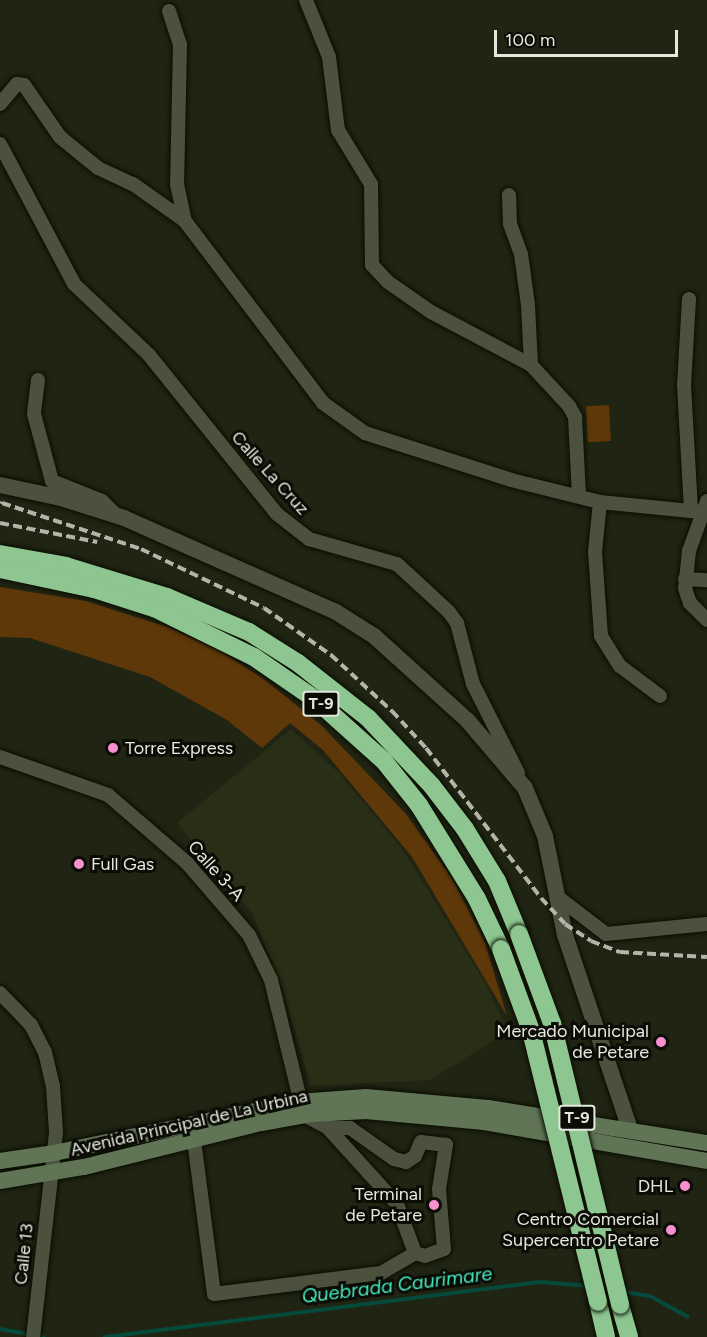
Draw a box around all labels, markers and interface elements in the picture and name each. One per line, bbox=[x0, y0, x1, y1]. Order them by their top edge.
scale bar bbox=[497, 18, 682, 56]
text: 100 m bbox=[505, 29, 555, 51]
street label: Calle La Cruz bbox=[227, 427, 313, 519]
road number: T-9 bbox=[302, 691, 340, 717]
place label: Torre Express bbox=[125, 737, 233, 759]
marker: Torre Express bbox=[106, 741, 120, 755]
street label: Calle 3-A bbox=[183, 836, 249, 906]
place label: Full Gas bbox=[91, 853, 154, 875]
marker: Full Gas bbox=[72, 857, 86, 871]
place label: Mercado Municipal de Petare bbox=[496, 1021, 649, 1064]
marker: Mercado Municipal de Petare bbox=[654, 1035, 668, 1049]
street label: Avenida Principal de La Urbina bbox=[68, 1085, 310, 1161]
road number: T-9 bbox=[558, 1105, 596, 1131]
place label: DHL bbox=[638, 1175, 673, 1197]
marker: DHL bbox=[678, 1179, 692, 1193]
place label: Terminal de Petare bbox=[345, 1184, 422, 1226]
marker: Terminal de Petare bbox=[427, 1198, 441, 1212]
place label: Centro Comercial Supercentro Petare bbox=[502, 1209, 659, 1252]
street label: Calle 13 bbox=[10, 1222, 38, 1286]
marker: Centro Comercial Supercentro Petare bbox=[664, 1223, 678, 1237]
water label: Quebrada Caurimare bbox=[300, 1261, 494, 1309]

